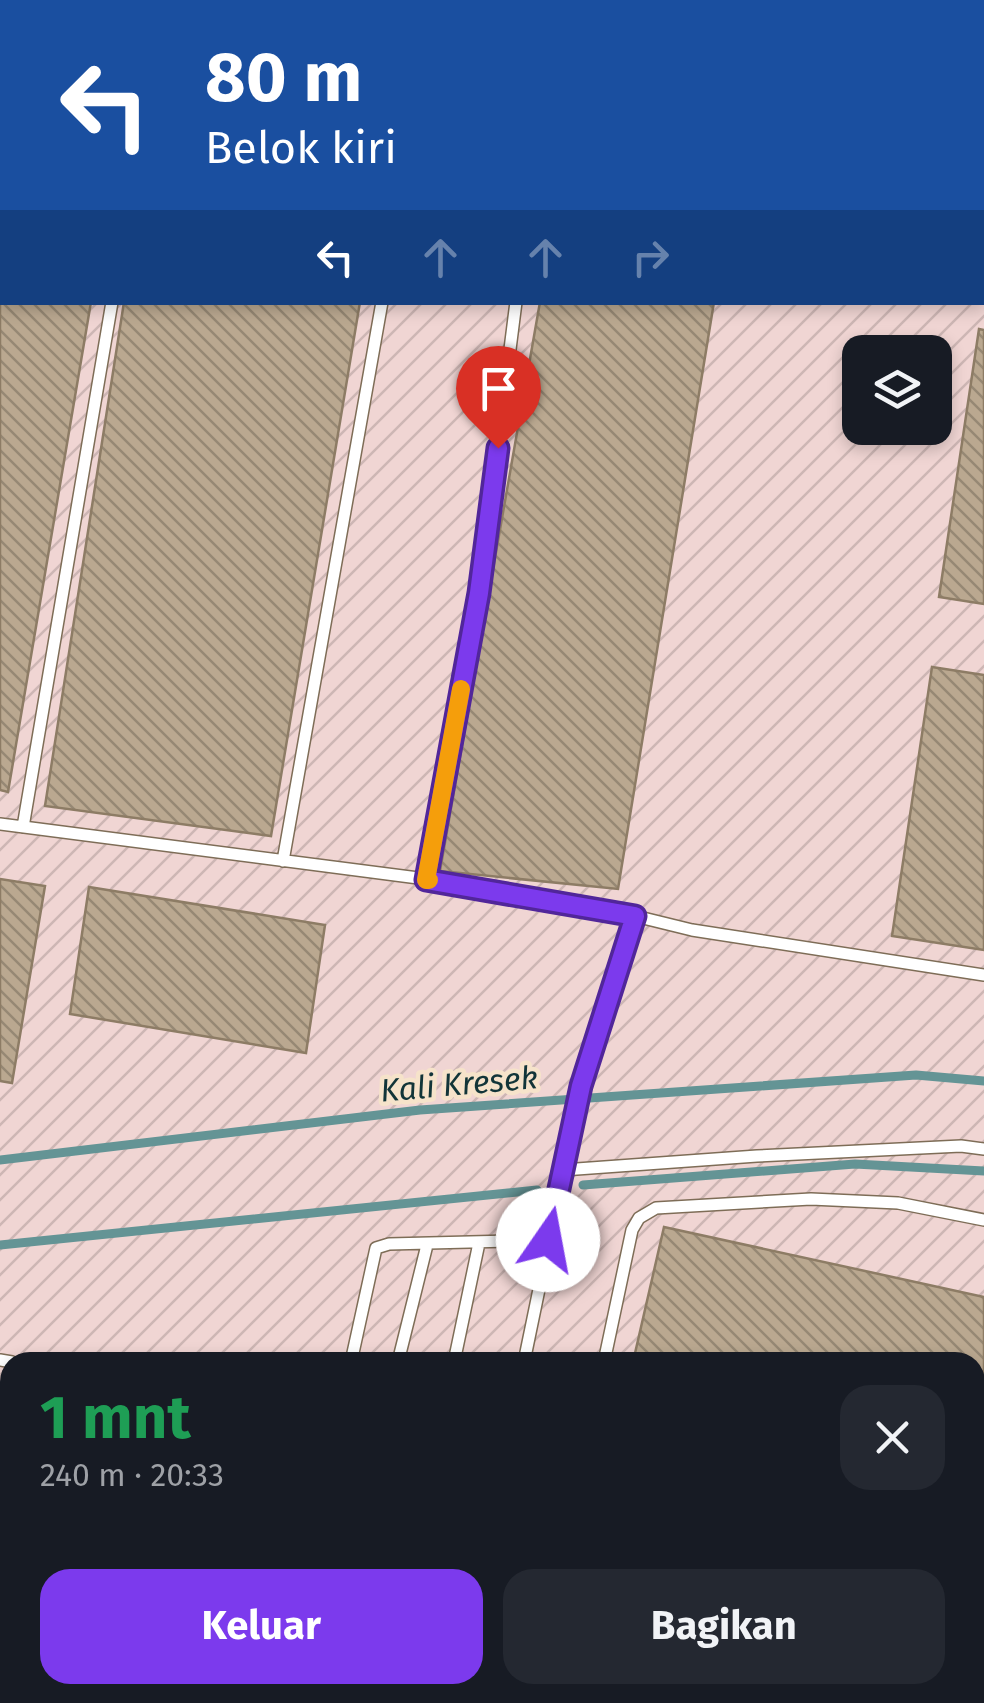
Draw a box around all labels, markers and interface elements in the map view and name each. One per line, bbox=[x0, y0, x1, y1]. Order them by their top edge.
text: 80 m bbox=[205, 36, 362, 120]
icon: left bbox=[40, 40, 170, 170]
text: Belok kiri bbox=[205, 121, 397, 175]
icon: left bbox=[308, 230, 363, 285]
icon: ahead bbox=[413, 230, 468, 285]
icon: ahead bbox=[518, 230, 573, 285]
icon: right bbox=[623, 230, 678, 285]
map controls bbox=[842, 335, 952, 445]
button: layers bbox=[842, 335, 952, 445]
pin bbox=[456, 346, 541, 449]
icon: arrive bbox=[471, 361, 526, 416]
water label: Kali Kresek bbox=[379, 1058, 539, 1110]
position arrow bbox=[496, 1188, 600, 1292]
text: 1 mnt bbox=[40, 1382, 191, 1454]
button: close bbox=[840, 1385, 945, 1490]
text: 240 m · 20:33 bbox=[40, 1456, 224, 1494]
button: Keluar bbox=[40, 1569, 483, 1684]
button: Bagikan bbox=[503, 1569, 945, 1684]

